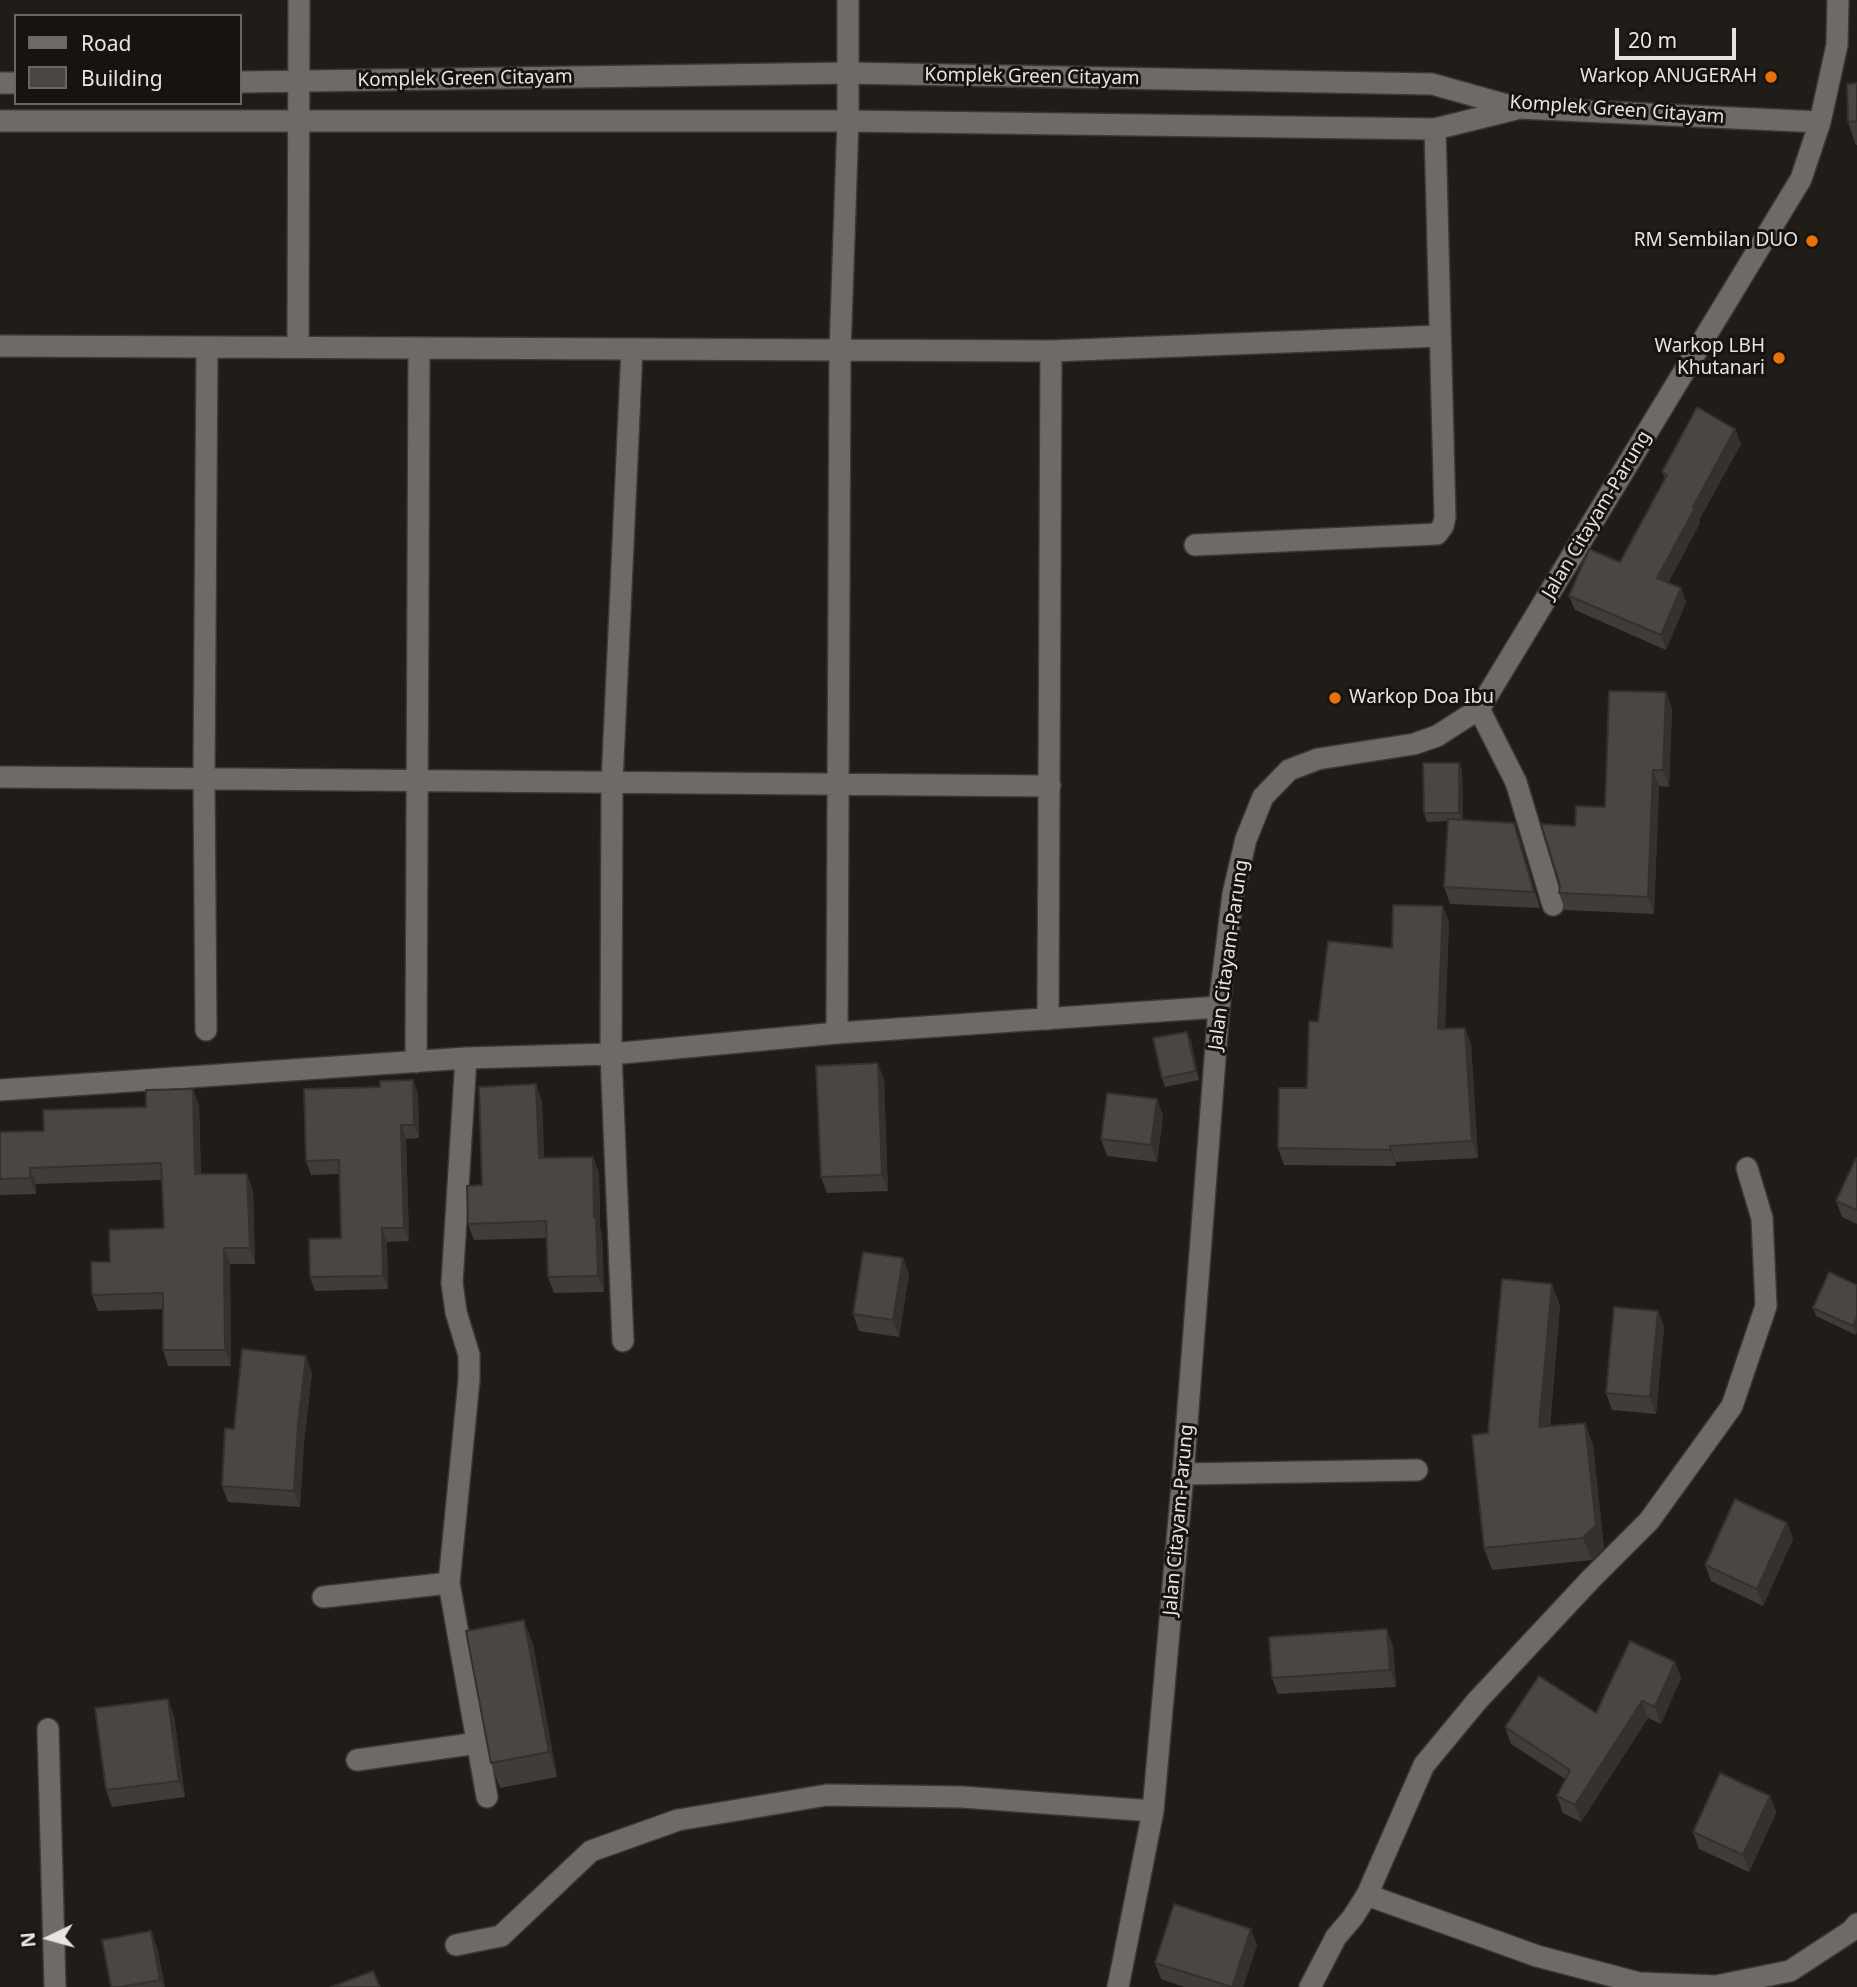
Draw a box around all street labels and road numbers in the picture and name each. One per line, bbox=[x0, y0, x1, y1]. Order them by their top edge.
street label: Komplek Green Citayam bbox=[924, 64, 1140, 90]
street label: Komplek Green Citayam bbox=[357, 66, 573, 92]
street label: Komplek Green Citayam bbox=[1509, 91, 1725, 129]
street label: Jalan Citayam-Parung bbox=[1538, 427, 1656, 603]
street label: Jalan Citayam-Parung bbox=[1204, 858, 1254, 1052]
street label: Jalan Citayam-Parung bbox=[1159, 1423, 1199, 1617]

